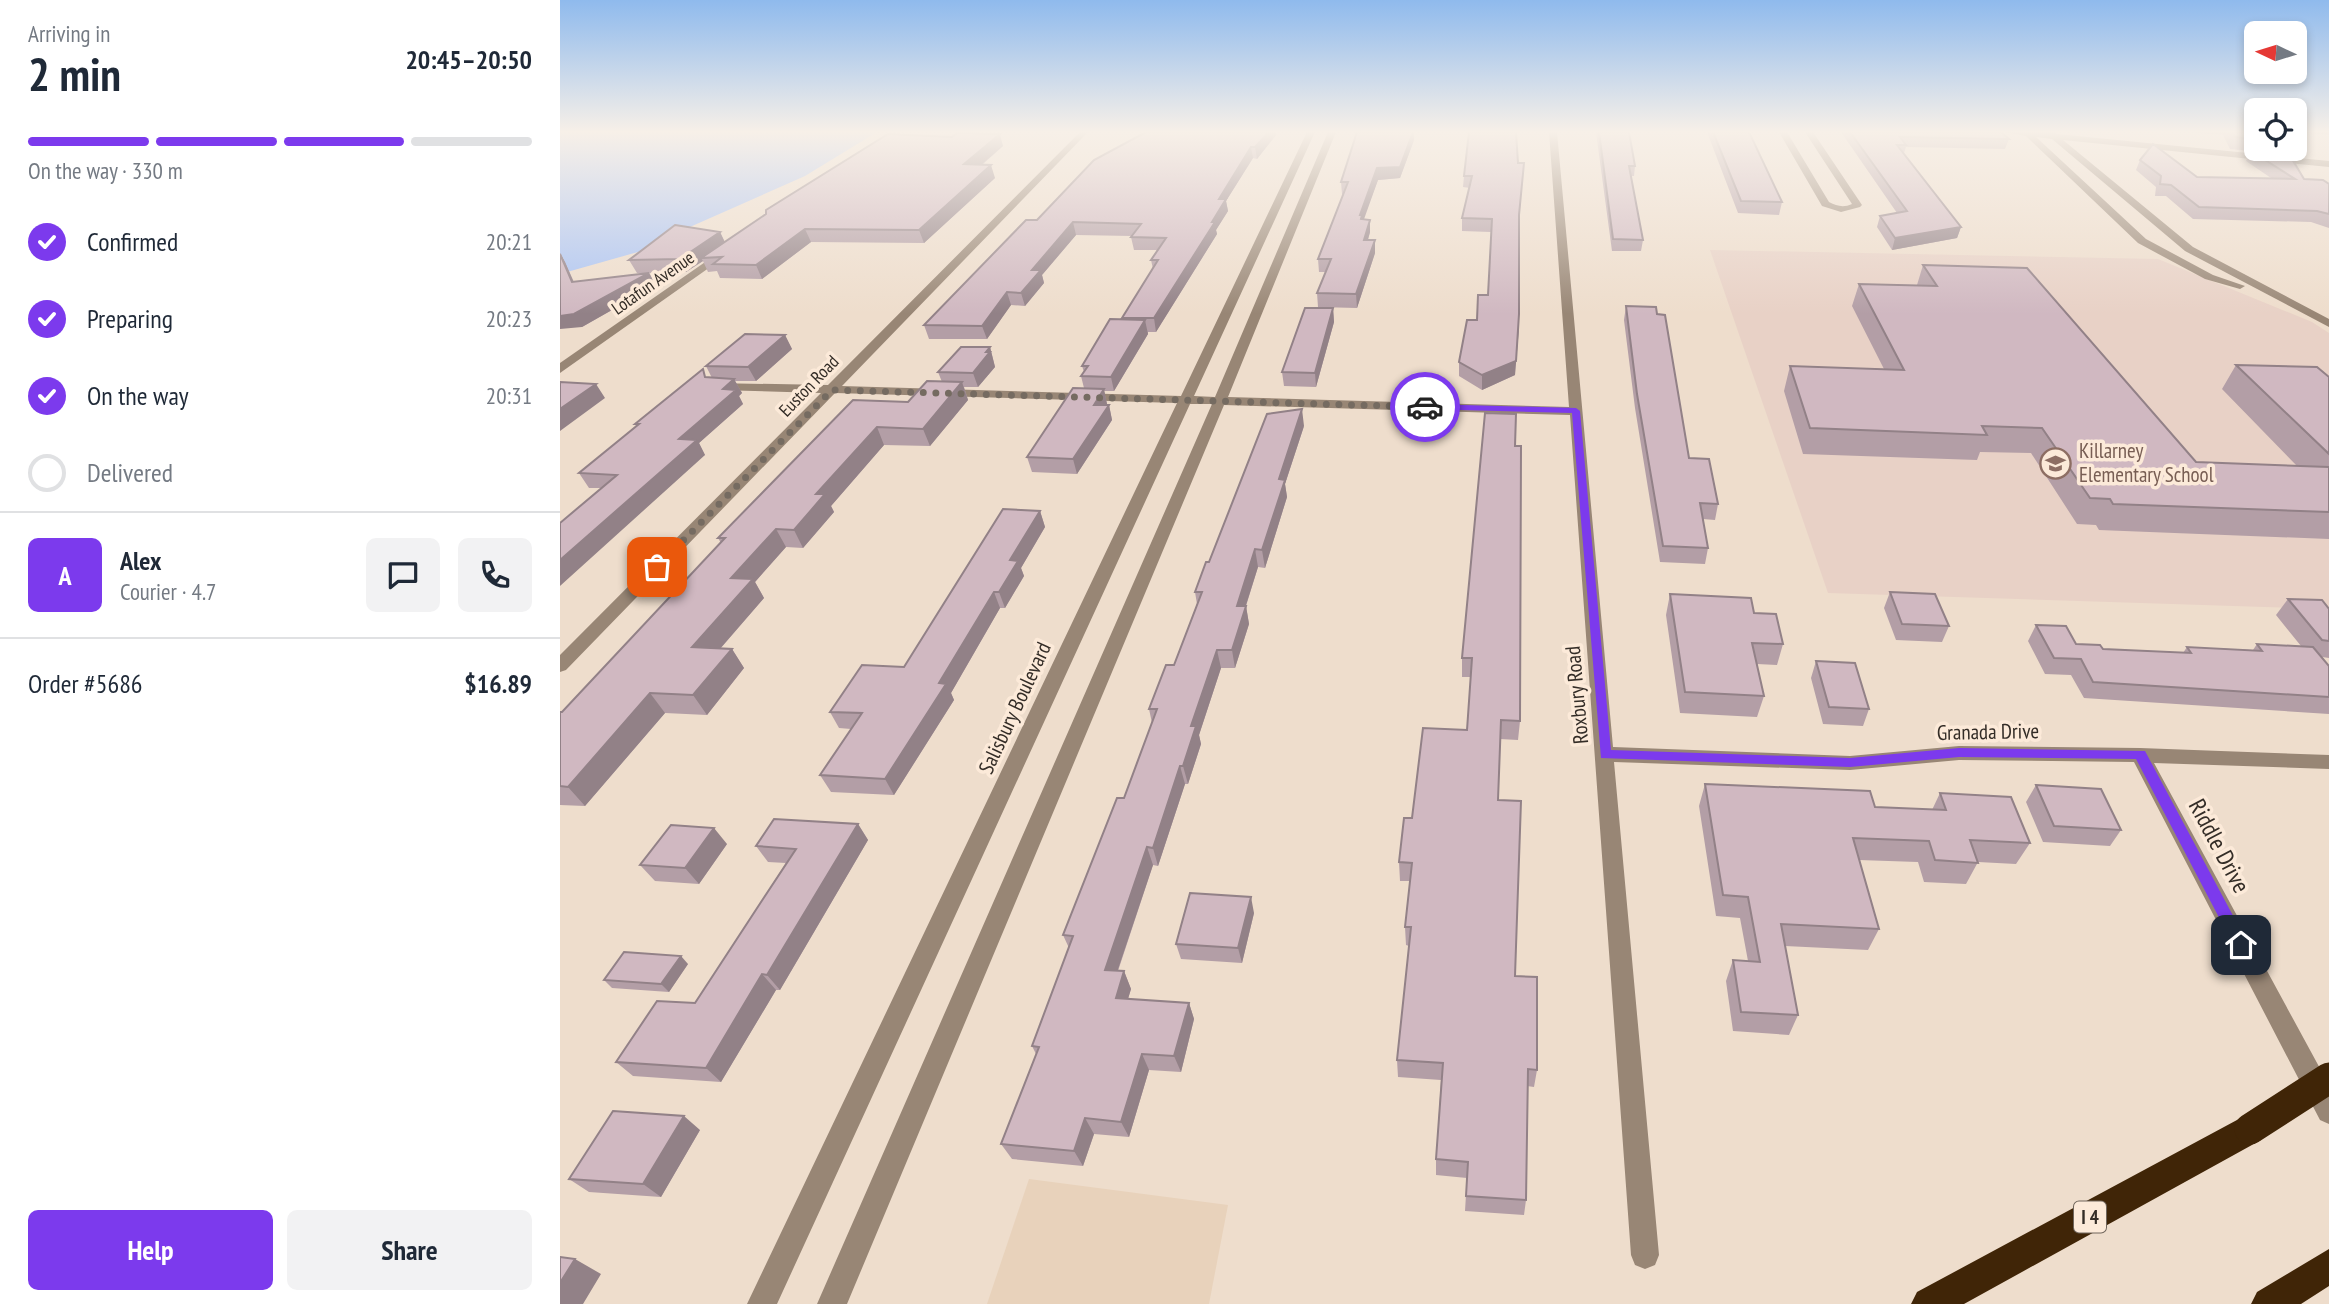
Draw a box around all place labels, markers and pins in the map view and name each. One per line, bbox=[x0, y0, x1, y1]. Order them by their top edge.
place label: Killarney Elementary School bbox=[2079, 437, 2214, 488]
school or university icon: Killarney Elementary School bbox=[2039, 446, 2073, 480]
pin bbox=[627, 537, 687, 597]
pin bbox=[2211, 915, 2271, 975]

